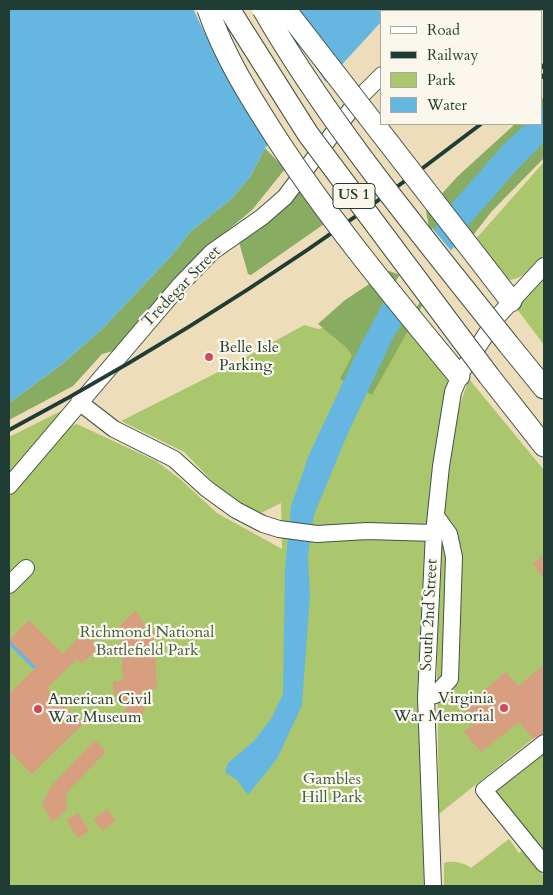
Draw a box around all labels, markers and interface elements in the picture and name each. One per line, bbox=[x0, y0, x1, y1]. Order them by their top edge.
legend bbox=[380, 10, 543, 125]
text: Road bbox=[427, 20, 460, 40]
text: Railway bbox=[427, 45, 478, 65]
text: Park bbox=[427, 70, 456, 90]
text: Water bbox=[427, 95, 467, 115]
road number: US 1 bbox=[333, 184, 375, 208]
street label: Tredegar Street bbox=[139, 243, 225, 331]
place label: Belle Isle Parking bbox=[219, 338, 279, 376]
marker: Belle Isle Parking bbox=[203, 351, 215, 363]
street label: South 2nd Street bbox=[417, 558, 443, 672]
park label: Richmond National Battlefield Park bbox=[80, 623, 214, 661]
place label: Virginia War Memorial bbox=[393, 689, 494, 727]
place label: American Civil War Museum bbox=[48, 690, 152, 728]
marker: Virginia War Memorial bbox=[498, 702, 510, 714]
marker: American Civil War Museum bbox=[32, 703, 44, 715]
park label: Gambles Hill Park bbox=[301, 770, 363, 808]

